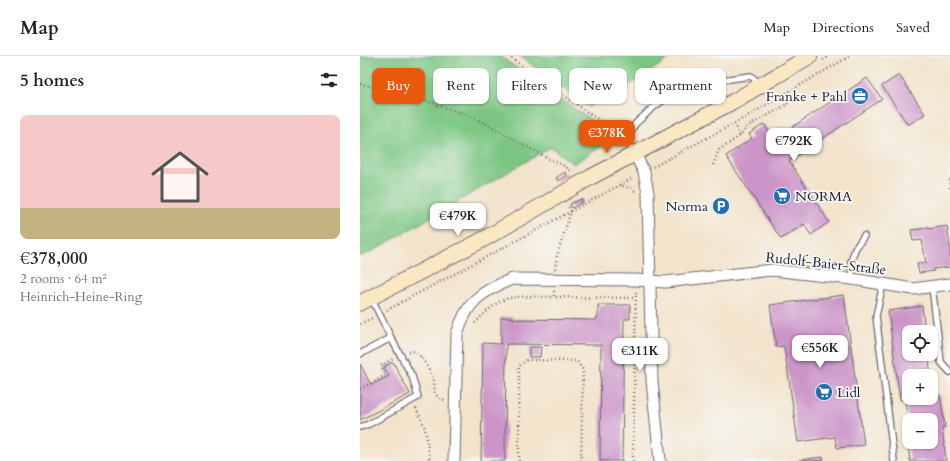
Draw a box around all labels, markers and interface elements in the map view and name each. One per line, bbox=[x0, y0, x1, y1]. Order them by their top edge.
text: Map bbox=[20, 15, 59, 41]
text: Map bbox=[764, 18, 790, 37]
text: Directions bbox=[812, 18, 874, 37]
text: Saved bbox=[896, 18, 930, 37]
chip: Buy bbox=[372, 68, 425, 104]
chip: Rent bbox=[433, 68, 489, 104]
chip: Filters bbox=[497, 68, 561, 104]
chip: New bbox=[569, 68, 627, 104]
chip: Apartment bbox=[635, 68, 726, 104]
text: 5 homes bbox=[20, 69, 84, 92]
icon: filters bbox=[318, 69, 340, 91]
office icon: Franke + Pahl bbox=[850, 86, 870, 106]
place label: Franke + Pahl bbox=[766, 87, 847, 106]
pin: €378K bbox=[579, 120, 635, 154]
text: €378K bbox=[588, 124, 626, 142]
pin: €792K bbox=[766, 128, 822, 162]
text: €792K bbox=[775, 132, 813, 150]
icon: home bbox=[144, 141, 216, 213]
supermarket icon: NORMA bbox=[772, 186, 792, 206]
place label: NORMA bbox=[795, 187, 852, 206]
parking icon: Norma bbox=[711, 196, 731, 216]
place label: Norma bbox=[665, 197, 708, 216]
pin: €479K bbox=[430, 203, 486, 237]
text: €479K bbox=[439, 207, 477, 225]
text: €378,000 bbox=[20, 247, 87, 270]
street label: Rudolf-Baier-Straße bbox=[765, 248, 887, 279]
text: 2 rooms · 64 m² bbox=[20, 270, 107, 288]
text: Heinrich-Heine-Ring bbox=[20, 288, 142, 306]
map controls bbox=[902, 325, 938, 449]
button: locate bbox=[902, 325, 938, 361]
pin: €556K bbox=[792, 335, 848, 369]
pin: €311K bbox=[612, 338, 668, 372]
text: €556K bbox=[801, 339, 839, 357]
text: €311K bbox=[621, 342, 659, 360]
button: + bbox=[902, 369, 938, 405]
supermarket icon: Lidl bbox=[814, 382, 834, 402]
place label: Lidl bbox=[837, 383, 861, 402]
button: − bbox=[902, 413, 938, 449]

